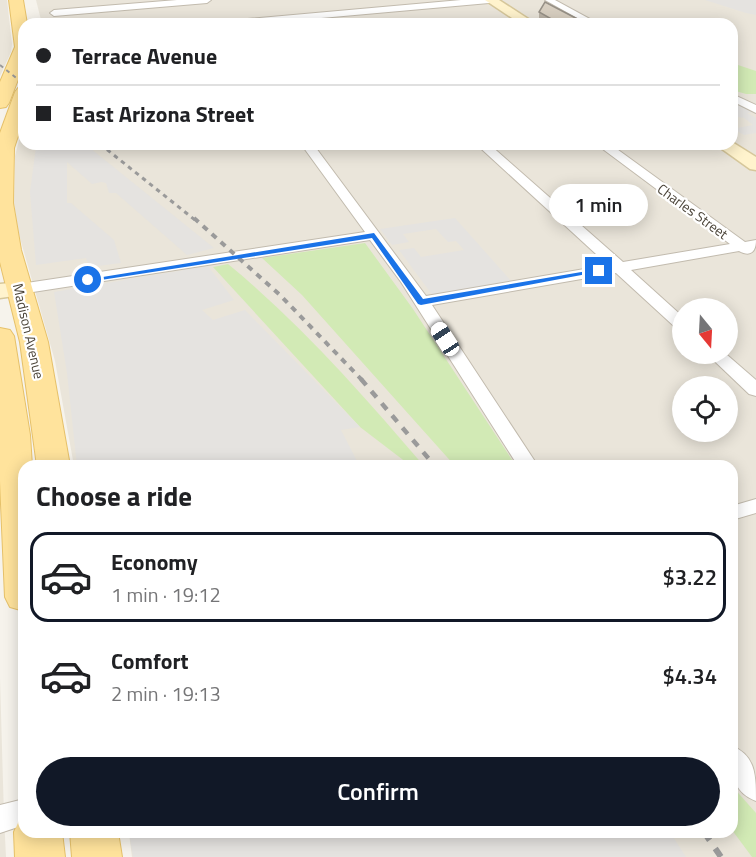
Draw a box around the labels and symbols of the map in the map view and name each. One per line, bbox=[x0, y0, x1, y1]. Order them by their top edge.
street label: Charles Street bbox=[653, 178, 733, 244]
callout: 1 min bbox=[550, 184, 648, 226]
route end bbox=[585, 257, 612, 284]
route start bbox=[74, 266, 101, 293]
street label: Madison Avenue bbox=[8, 281, 50, 381]
north arrow bbox=[672, 298, 738, 364]
car bbox=[428, 319, 462, 359]

